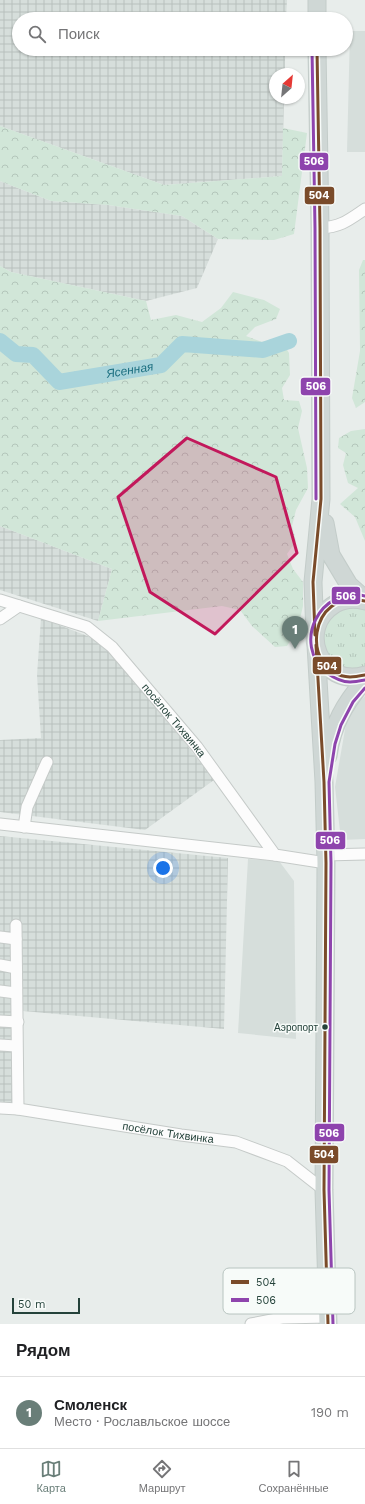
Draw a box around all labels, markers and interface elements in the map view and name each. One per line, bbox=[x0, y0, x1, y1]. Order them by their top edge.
search box bbox=[12, 12, 353, 56]
icon: search bbox=[26, 23, 48, 45]
text: Поиск bbox=[58, 25, 100, 43]
north arrow bbox=[269, 68, 305, 104]
line badge: 506 bbox=[299, 152, 329, 171]
text: 506 bbox=[304, 155, 324, 168]
line badge: 504 bbox=[304, 186, 335, 205]
text: 504 bbox=[309, 189, 329, 202]
water label: Ясенная bbox=[104, 359, 155, 381]
line badge: 506 bbox=[300, 377, 331, 396]
text: 506 bbox=[306, 380, 326, 393]
line badge: 506 bbox=[331, 586, 361, 605]
text: 506 bbox=[336, 590, 356, 603]
pin: 1 bbox=[282, 616, 308, 649]
line badge: 504 bbox=[312, 656, 342, 675]
text: 504 bbox=[317, 660, 337, 673]
street label: посёлок Тихвинка bbox=[139, 681, 209, 760]
line badge: 506 bbox=[315, 831, 346, 850]
text: 506 bbox=[320, 834, 340, 847]
your location bbox=[153, 858, 173, 878]
place label: Аэропорт bbox=[274, 1022, 318, 1033]
marker: Аэропорт bbox=[320, 1022, 330, 1032]
street label: посёлок Тихвинка bbox=[122, 1119, 215, 1146]
line badge: 506 bbox=[314, 1123, 345, 1142]
text: 506 bbox=[319, 1127, 339, 1140]
line badge: 504 bbox=[309, 1145, 339, 1164]
text: 504 bbox=[314, 1148, 334, 1161]
legend bbox=[223, 1268, 355, 1314]
text: 504 bbox=[256, 1276, 276, 1289]
text: 506 bbox=[256, 1294, 276, 1307]
scale bar bbox=[12, 1296, 80, 1315]
text: 50 m bbox=[18, 1298, 45, 1311]
text: Рядом bbox=[16, 1340, 71, 1360]
text: Смоленск bbox=[54, 1396, 127, 1414]
text: 1 bbox=[26, 1405, 32, 1420]
text: 190 m bbox=[311, 1405, 349, 1420]
text: Место · Рославльское шоссе bbox=[54, 1414, 230, 1429]
tab: Карта bbox=[36, 1458, 66, 1495]
tab: Маршрут bbox=[139, 1458, 186, 1495]
tab: Сохранённые bbox=[259, 1458, 329, 1495]

